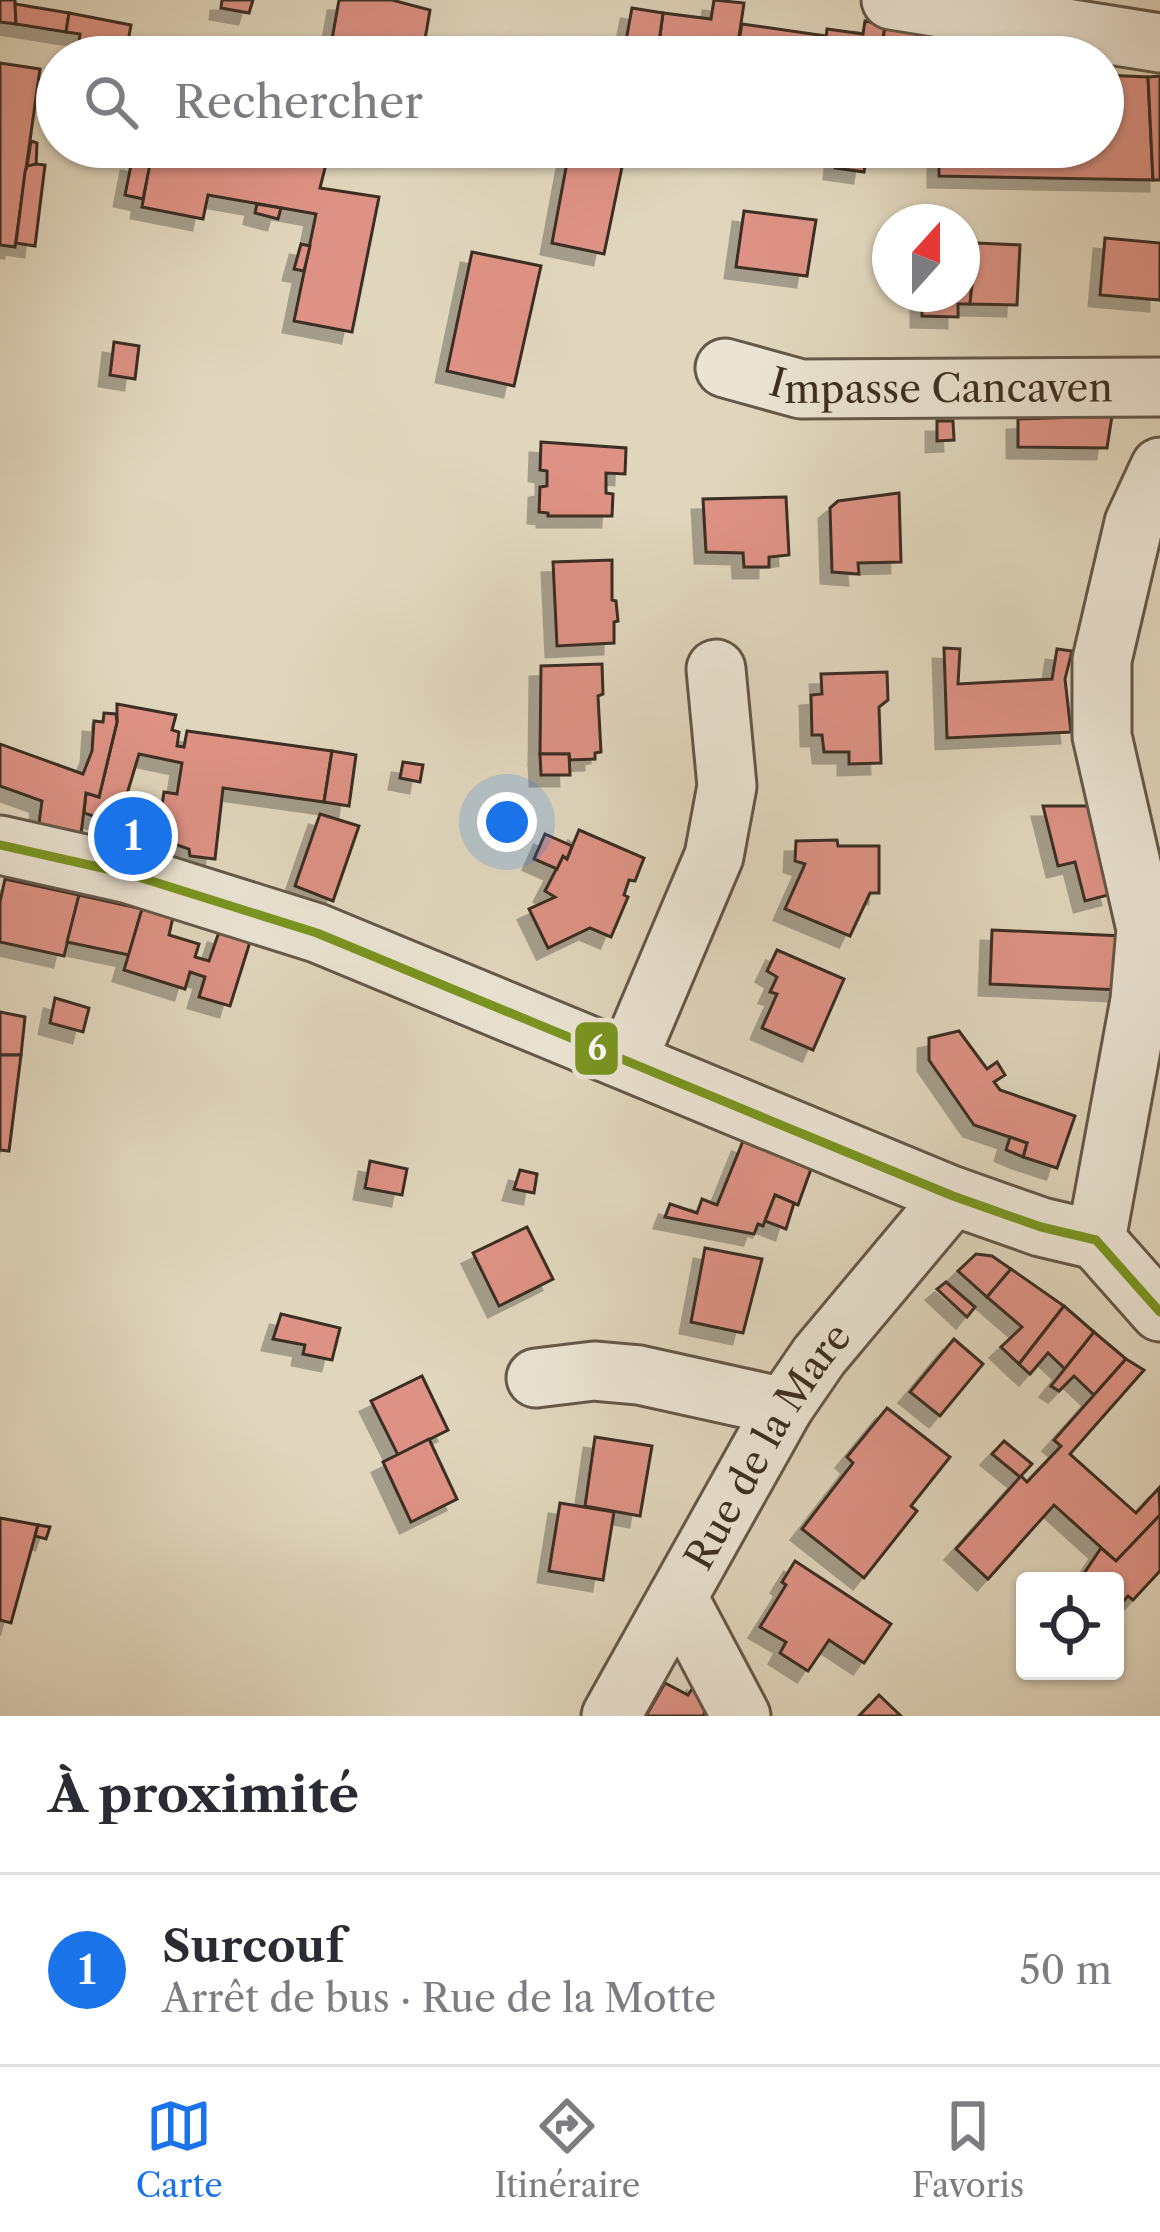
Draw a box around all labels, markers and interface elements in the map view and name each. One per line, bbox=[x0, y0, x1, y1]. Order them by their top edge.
search box bbox=[36, 36, 1124, 168]
icon: search bbox=[78, 69, 144, 135]
text: Rechercher bbox=[174, 74, 423, 130]
north arrow bbox=[872, 204, 980, 312]
street label: Impasse Cancaven bbox=[764, 357, 1113, 413]
pin: 1 bbox=[94, 791, 172, 881]
your location bbox=[477, 792, 537, 852]
line badge: 6 bbox=[573, 1020, 620, 1077]
text: 6 bbox=[587, 1028, 607, 1069]
street label: Rue de la Mare bbox=[674, 1313, 861, 1578]
map controls bbox=[1016, 1572, 1124, 1680]
button: locate bbox=[1016, 1572, 1124, 1680]
text: À proximité bbox=[48, 1763, 359, 1825]
text: Surcouf bbox=[162, 1918, 344, 1974]
text: 1 bbox=[78, 1946, 96, 1994]
text: 50 m bbox=[1019, 1946, 1112, 1994]
text: Arrêt de bus · Rue de la Motte bbox=[162, 1974, 716, 2022]
tab: Carte bbox=[136, 2093, 223, 2206]
tab: Itinéraire bbox=[494, 2093, 640, 2206]
tab: Favoris bbox=[912, 2093, 1024, 2206]

